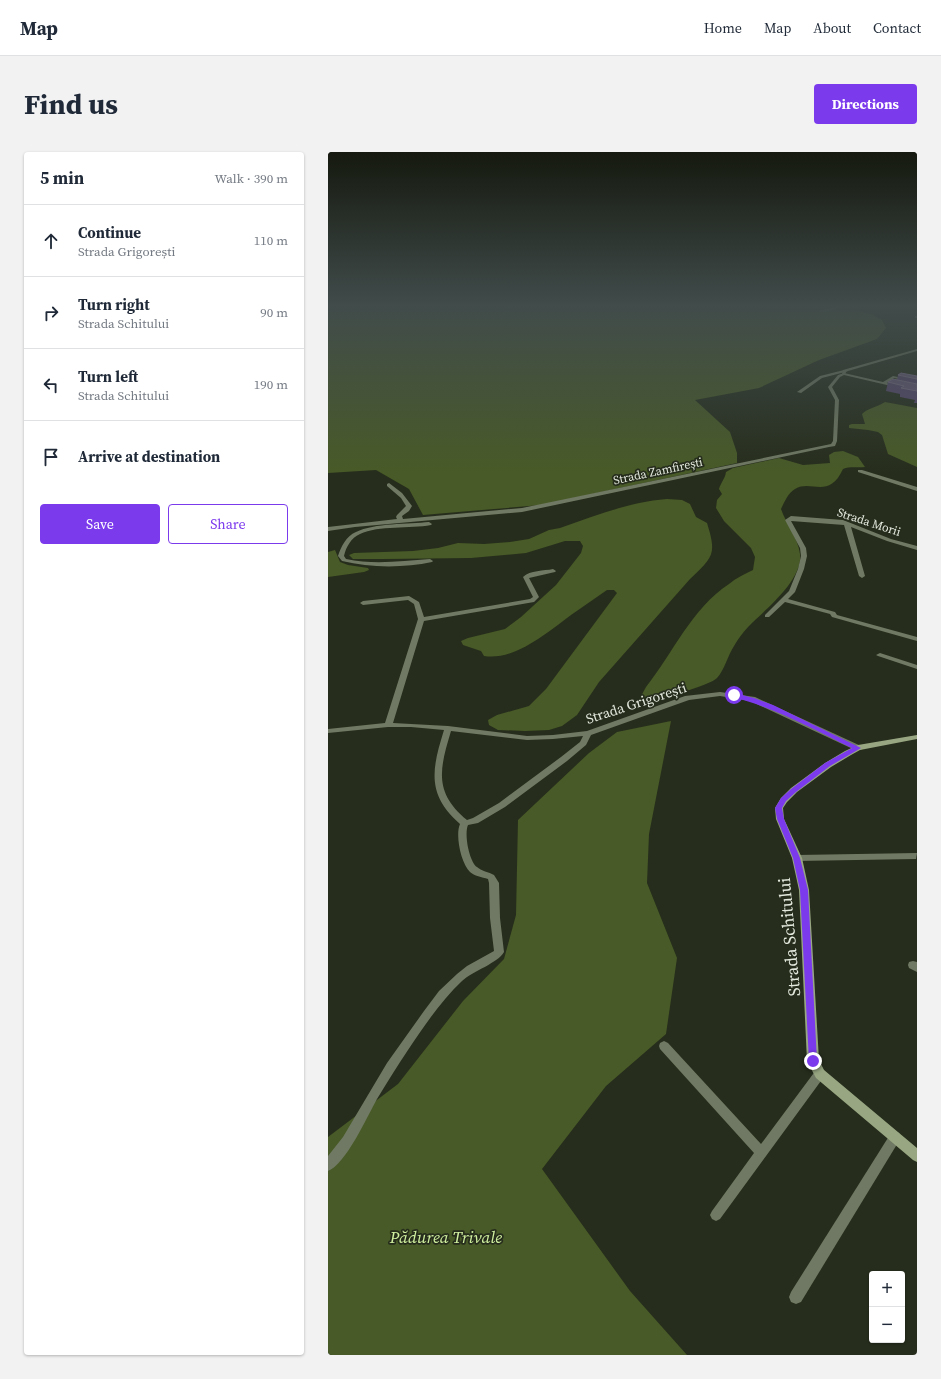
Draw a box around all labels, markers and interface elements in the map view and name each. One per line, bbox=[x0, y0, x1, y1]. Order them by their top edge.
text: Map bbox=[20, 15, 58, 41]
text: Home bbox=[704, 18, 742, 38]
text: Map bbox=[764, 18, 791, 38]
text: About bbox=[813, 18, 851, 38]
text: Contact bbox=[873, 18, 921, 38]
button: Directions bbox=[814, 84, 917, 124]
text: Find us bbox=[24, 85, 118, 123]
text: 5 min bbox=[40, 166, 84, 190]
text: Walk · 390 m bbox=[215, 170, 288, 187]
text: Continue bbox=[78, 222, 141, 243]
icon: ahead bbox=[40, 230, 62, 252]
text: 110 m bbox=[254, 232, 288, 249]
text: Strada Grigorești bbox=[78, 243, 175, 260]
text: Turn right bbox=[78, 294, 150, 315]
icon: right bbox=[40, 302, 62, 324]
text: 90 m bbox=[260, 304, 288, 321]
text: Strada Schitului bbox=[78, 315, 169, 332]
text: Turn left bbox=[78, 366, 138, 387]
icon: left bbox=[40, 374, 62, 396]
text: 190 m bbox=[254, 376, 288, 393]
text: Strada Schitului bbox=[78, 387, 169, 404]
icon: arrive bbox=[40, 446, 62, 468]
text: Arrive at destination bbox=[78, 446, 220, 467]
street label: Strada Zamfirești bbox=[612, 454, 705, 488]
button: Save bbox=[40, 504, 160, 544]
button: Share bbox=[168, 504, 288, 544]
street label: Strada Morii bbox=[835, 504, 903, 540]
street label: Strada Grigorești bbox=[583, 677, 689, 729]
route start bbox=[725, 686, 743, 704]
street label: Strada Schitului bbox=[772, 877, 806, 997]
route end bbox=[804, 1052, 822, 1070]
park label: Pădurea Trivale bbox=[389, 1225, 502, 1249]
map controls bbox=[869, 1271, 905, 1343]
button: + bbox=[869, 1271, 905, 1307]
button: − bbox=[869, 1307, 905, 1343]

